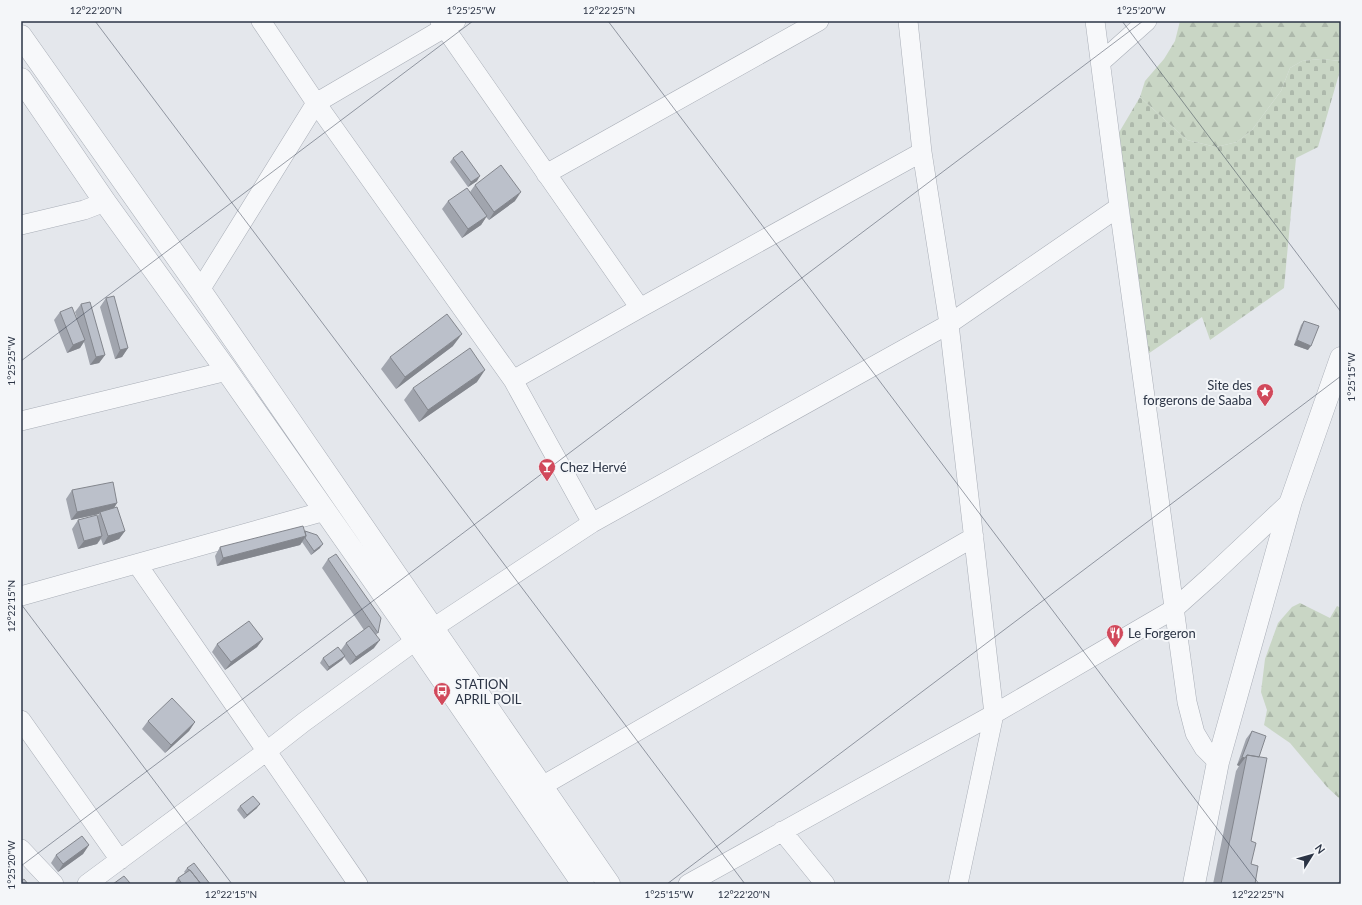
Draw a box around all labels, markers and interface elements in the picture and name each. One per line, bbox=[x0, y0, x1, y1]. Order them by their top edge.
text: 12°22'20"N bbox=[70, 4, 122, 16]
text: 1°25'25"W bbox=[446, 4, 496, 16]
text: 12°22'25"N bbox=[583, 4, 635, 16]
text: 1°25'20"W bbox=[1116, 4, 1166, 16]
text: 1°25'25"W bbox=[5, 336, 17, 386]
text: 1°25'15"W bbox=[1345, 352, 1357, 402]
place label: Site des forgerons de Saaba bbox=[1143, 377, 1252, 408]
place icon: Site des forgerons de Saaba bbox=[1255, 382, 1275, 407]
bar icon: Chez Hervé bbox=[537, 457, 557, 482]
place label: Chez Hervé bbox=[560, 459, 627, 475]
text: 12°22'15"N bbox=[5, 580, 17, 632]
restaurant icon: Le Forgeron bbox=[1105, 623, 1125, 648]
place label: Le Forgeron bbox=[1128, 625, 1196, 641]
place label: STATION APRIL POIL bbox=[455, 676, 522, 707]
bus stop icon: STATION APRIL POIL bbox=[432, 681, 452, 706]
north arrow bbox=[1292, 835, 1332, 875]
text: 1°25'20"W bbox=[5, 840, 17, 890]
text: N bbox=[1313, 841, 1328, 856]
text: 12°22'15"N bbox=[205, 888, 257, 900]
text: 1°25'15"W bbox=[644, 888, 694, 900]
text: 12°22'20"N bbox=[718, 888, 770, 900]
text: 12°22'25"N bbox=[1232, 888, 1284, 900]

